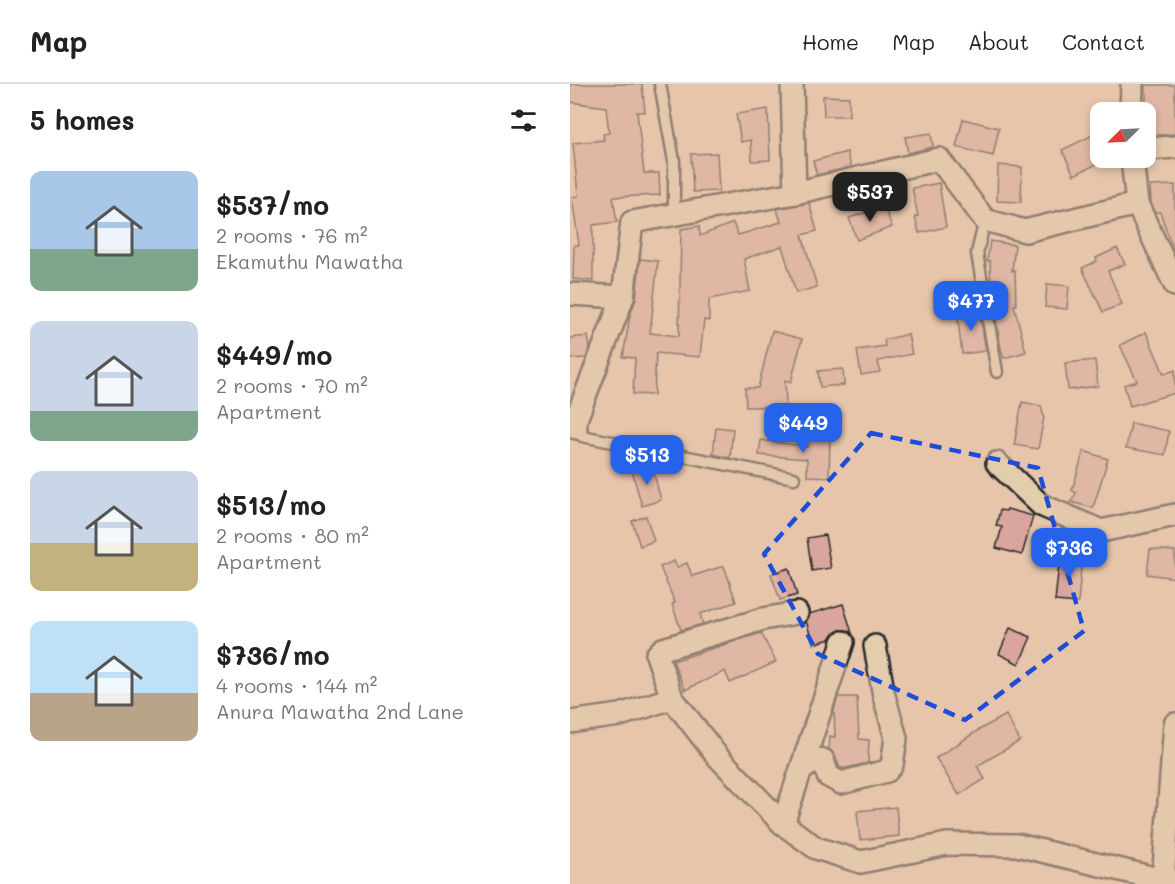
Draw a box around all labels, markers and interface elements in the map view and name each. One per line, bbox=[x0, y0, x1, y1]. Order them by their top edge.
text: Map bbox=[30, 23, 87, 59]
text: Home bbox=[802, 28, 859, 55]
text: Map bbox=[892, 28, 935, 55]
text: About bbox=[968, 28, 1029, 55]
text: Contact bbox=[1062, 28, 1145, 55]
north arrow bbox=[1090, 102, 1156, 168]
map controls bbox=[1090, 102, 1156, 168]
text: 5 homes bbox=[30, 103, 135, 137]
icon: filters bbox=[507, 104, 540, 137]
pin: $537 bbox=[834, 172, 906, 223]
text: $537 bbox=[846, 178, 894, 204]
text: $537/mo bbox=[216, 188, 329, 222]
icon: home bbox=[78, 195, 150, 267]
text: 2 rooms · 76 m² bbox=[216, 222, 368, 248]
text: Ekamuthu Mawatha bbox=[216, 248, 404, 274]
pin: $477 bbox=[935, 281, 1007, 332]
text: $477 bbox=[947, 287, 995, 313]
text: $449/mo bbox=[216, 338, 332, 372]
icon: home bbox=[78, 345, 150, 417]
text: 2 rooms · 70 m² bbox=[216, 372, 368, 398]
text: Apartment bbox=[216, 398, 322, 424]
pin: $449 bbox=[767, 403, 839, 454]
text: $449 bbox=[778, 409, 828, 435]
pin: $513 bbox=[611, 435, 683, 486]
text: $513 bbox=[625, 441, 669, 467]
text: $513/mo bbox=[216, 488, 326, 522]
icon: home bbox=[78, 495, 150, 567]
text: 2 rooms · 80 m² bbox=[216, 522, 369, 548]
pin: $736 bbox=[1033, 528, 1105, 579]
text: $736 bbox=[1045, 534, 1093, 560]
text: Apartment bbox=[216, 548, 322, 574]
text: $736/mo bbox=[216, 638, 330, 672]
icon: home bbox=[78, 645, 150, 717]
text: 4 rooms · 144 m² bbox=[216, 672, 377, 698]
text: Anura Mawatha 2nd Lane bbox=[216, 698, 464, 724]

